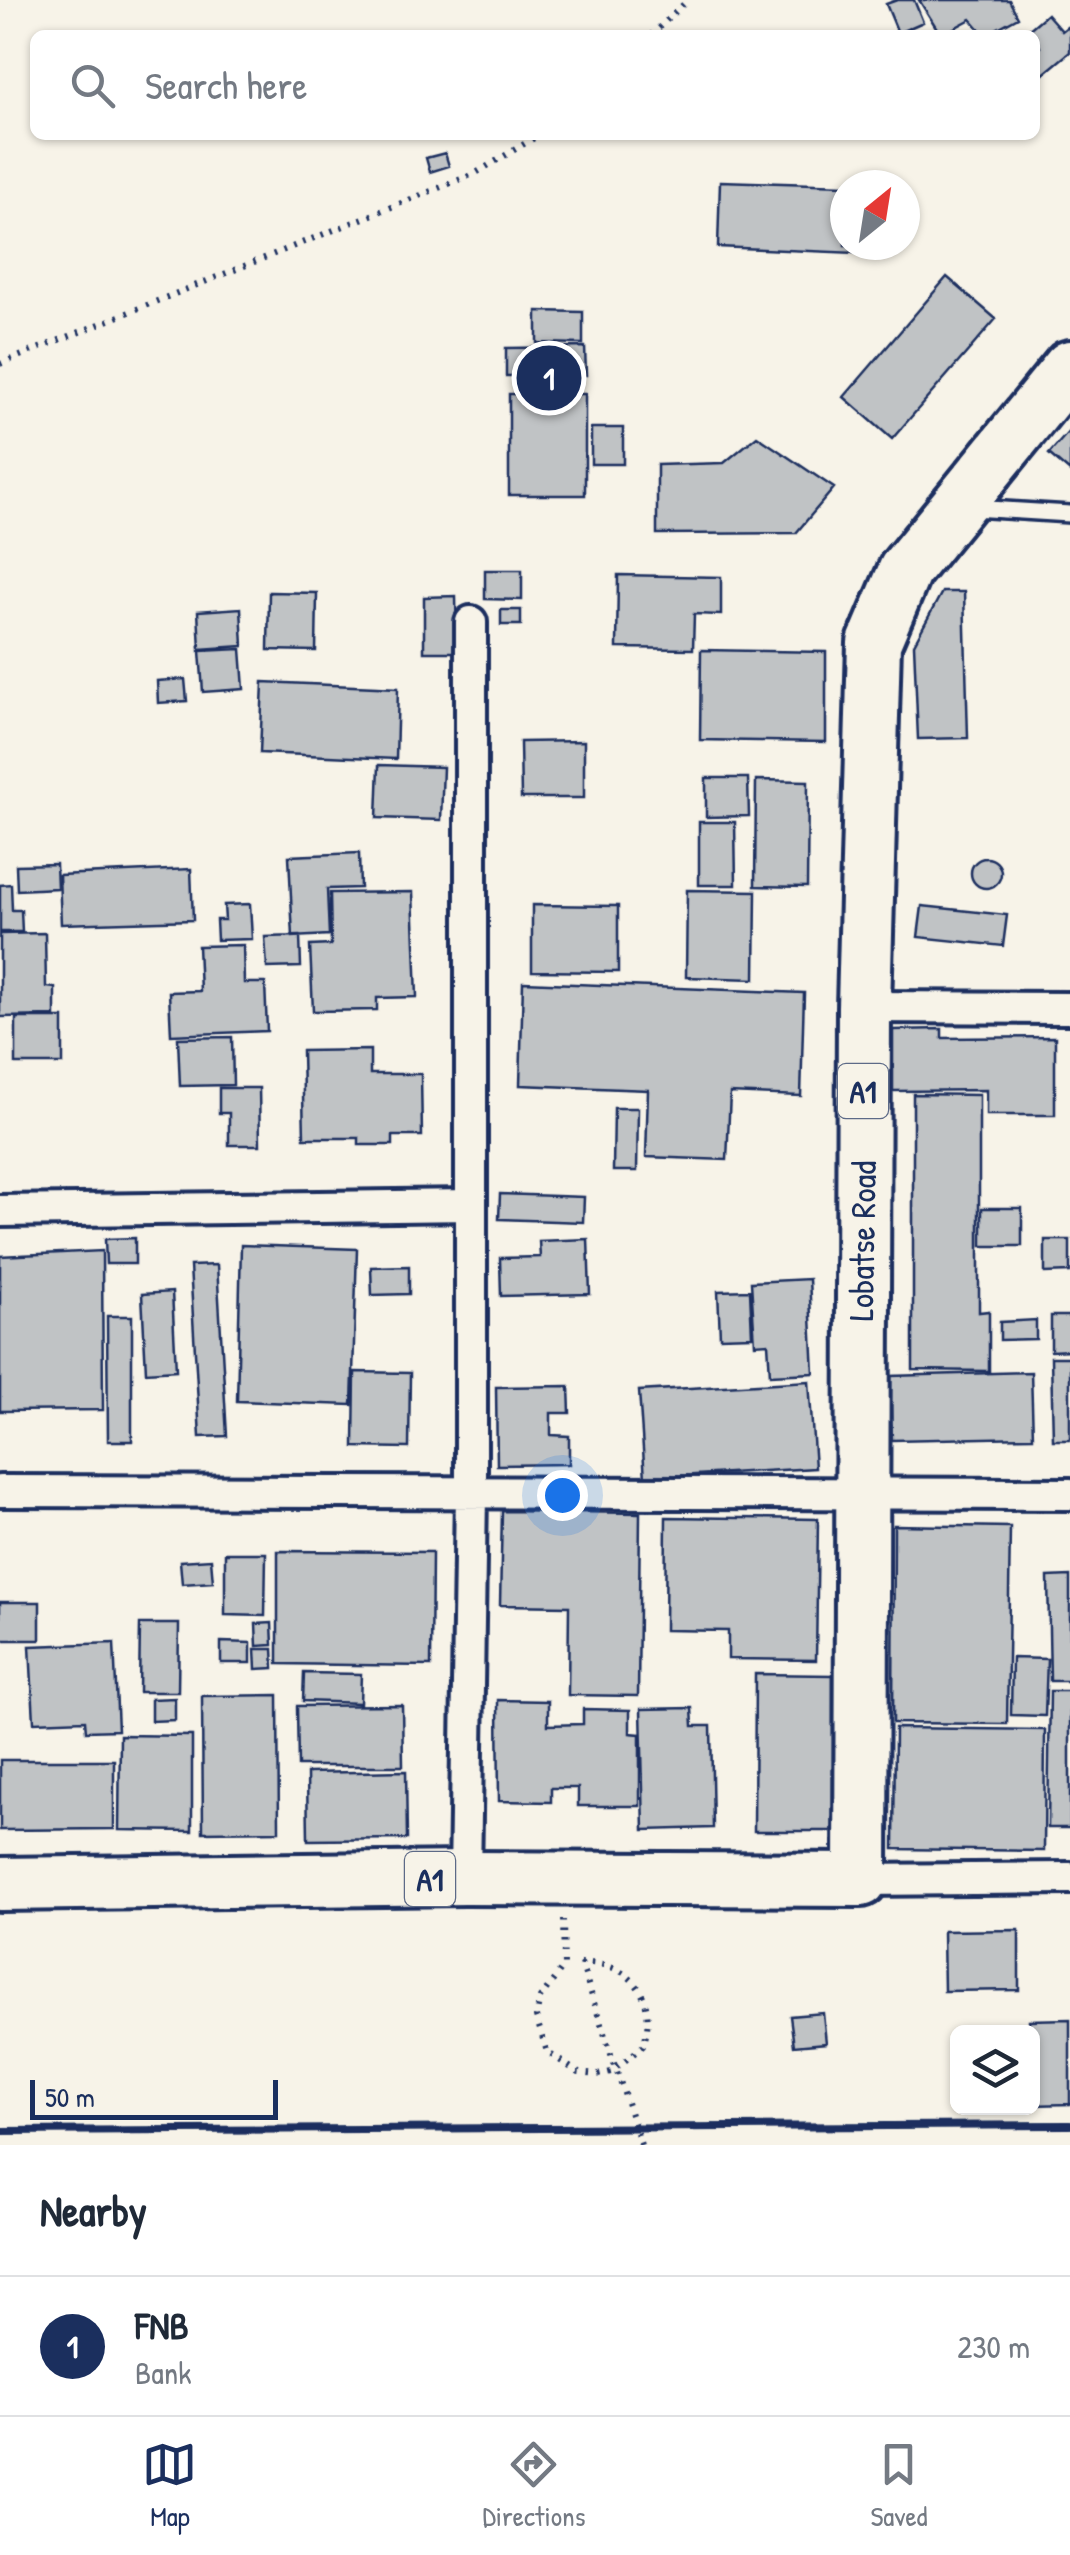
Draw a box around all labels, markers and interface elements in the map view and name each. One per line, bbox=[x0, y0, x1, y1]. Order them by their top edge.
search box bbox=[30, 30, 1040, 140]
icon: search bbox=[65, 58, 120, 113]
text: Search here bbox=[145, 59, 307, 111]
north arrow bbox=[830, 170, 920, 260]
pin: 1 bbox=[516, 340, 582, 416]
road number: A1 bbox=[838, 1064, 888, 1118]
street label: Lobatse Road bbox=[837, 1161, 887, 1321]
your location bbox=[537, 1470, 588, 1521]
road number: A1 bbox=[405, 1852, 455, 1906]
map controls bbox=[950, 2025, 1040, 2115]
button: layers bbox=[950, 2025, 1040, 2115]
scale bar bbox=[30, 2075, 278, 2120]
text: 50 m bbox=[45, 2078, 95, 2116]
text: Nearby bbox=[40, 2182, 147, 2239]
text: FNB bbox=[135, 2299, 189, 2351]
text: 1 bbox=[67, 2325, 78, 2368]
text: 230 m bbox=[957, 2325, 1030, 2368]
text: Bank bbox=[135, 2351, 192, 2394]
tab: Map bbox=[142, 2437, 197, 2535]
tab: Directions bbox=[482, 2437, 585, 2535]
tab: Saved bbox=[870, 2437, 928, 2535]

